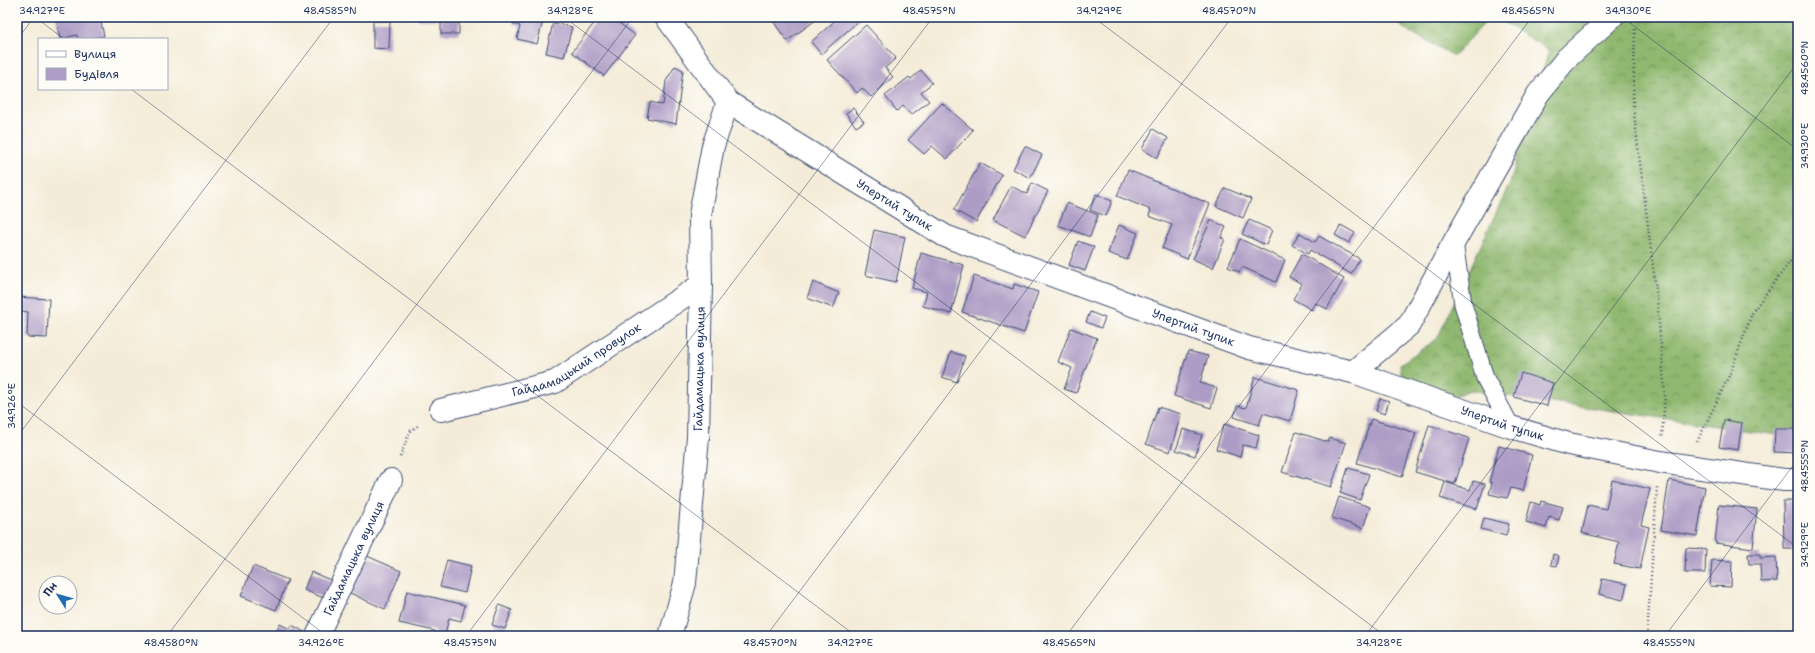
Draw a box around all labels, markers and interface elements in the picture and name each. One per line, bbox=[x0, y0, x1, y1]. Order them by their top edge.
text: 34.927°E bbox=[19, 4, 65, 17]
text: 48.4585°N bbox=[303, 4, 357, 17]
text: 34.928°E bbox=[547, 4, 593, 17]
text: 48.4575°N bbox=[902, 4, 956, 17]
text: 34.929°E bbox=[1076, 4, 1122, 17]
text: 48.4570°N bbox=[1202, 4, 1256, 17]
text: 48.4565°N bbox=[1501, 4, 1555, 17]
text: 34.930°E bbox=[1605, 4, 1651, 17]
legend bbox=[38, 38, 168, 90]
text: 48.4560°N bbox=[1798, 41, 1811, 95]
text: Вулиця bbox=[74, 46, 116, 62]
text: Будівля bbox=[74, 66, 119, 82]
text: 34.930°E bbox=[1798, 123, 1811, 169]
street label: Упертий тупик bbox=[854, 175, 936, 235]
street label: Упертий тупик bbox=[1150, 305, 1237, 350]
street label: Гайдамацька вулиця bbox=[690, 306, 709, 431]
street label: Гайдамацький провулок bbox=[510, 319, 644, 400]
text: 34.926°E bbox=[5, 383, 18, 429]
street label: Упертий тупик bbox=[1459, 402, 1547, 444]
text: 48.4555°N bbox=[1798, 440, 1811, 492]
street label: Гайдамацька вулиця bbox=[320, 498, 388, 618]
text: 34.929°E bbox=[1798, 522, 1811, 568]
north arrow bbox=[38, 575, 78, 615]
text: Пн bbox=[40, 579, 61, 600]
text: 48.4580°N bbox=[144, 636, 198, 649]
text: 34.926°E bbox=[298, 636, 344, 649]
text: 48.4575°N bbox=[443, 636, 497, 649]
text: 48.4570°N bbox=[743, 636, 797, 649]
text: 34.927°E bbox=[827, 636, 873, 649]
text: 48.4565°N bbox=[1042, 636, 1096, 649]
text: 34.928°E bbox=[1356, 636, 1402, 649]
text: 48.4555°N bbox=[1643, 636, 1695, 649]

